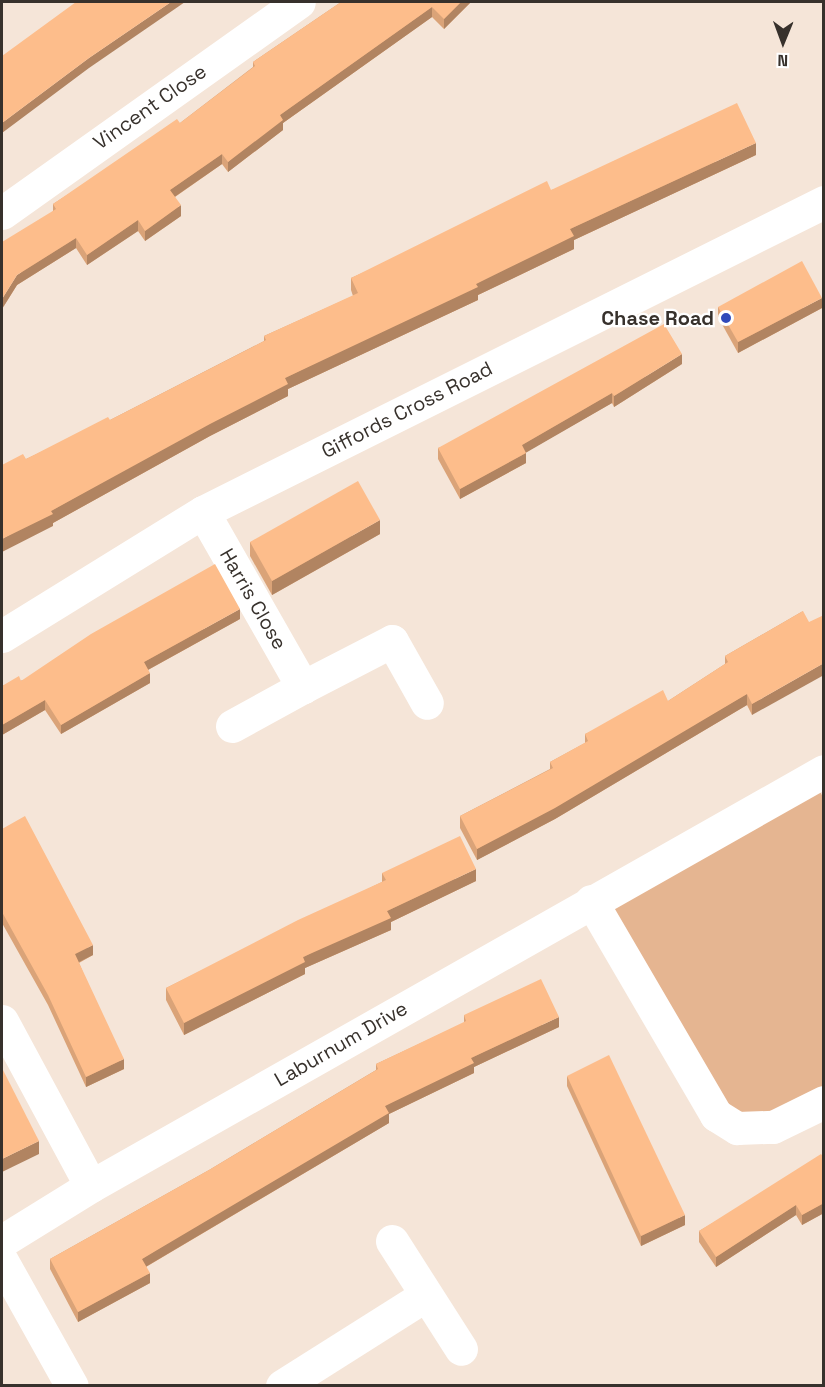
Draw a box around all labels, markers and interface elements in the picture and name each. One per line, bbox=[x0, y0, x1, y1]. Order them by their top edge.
north arrow bbox=[753, 12, 813, 72]
text: N bbox=[777, 50, 788, 71]
street label: Vincent Close bbox=[89, 59, 211, 155]
place label: Chase Road bbox=[601, 306, 714, 330]
marker: Chase Road bbox=[719, 311, 733, 325]
street label: Giffords Cross Road bbox=[317, 356, 497, 464]
street label: Harris Close bbox=[214, 544, 292, 654]
street label: Laburnum Drive bbox=[270, 996, 412, 1092]

